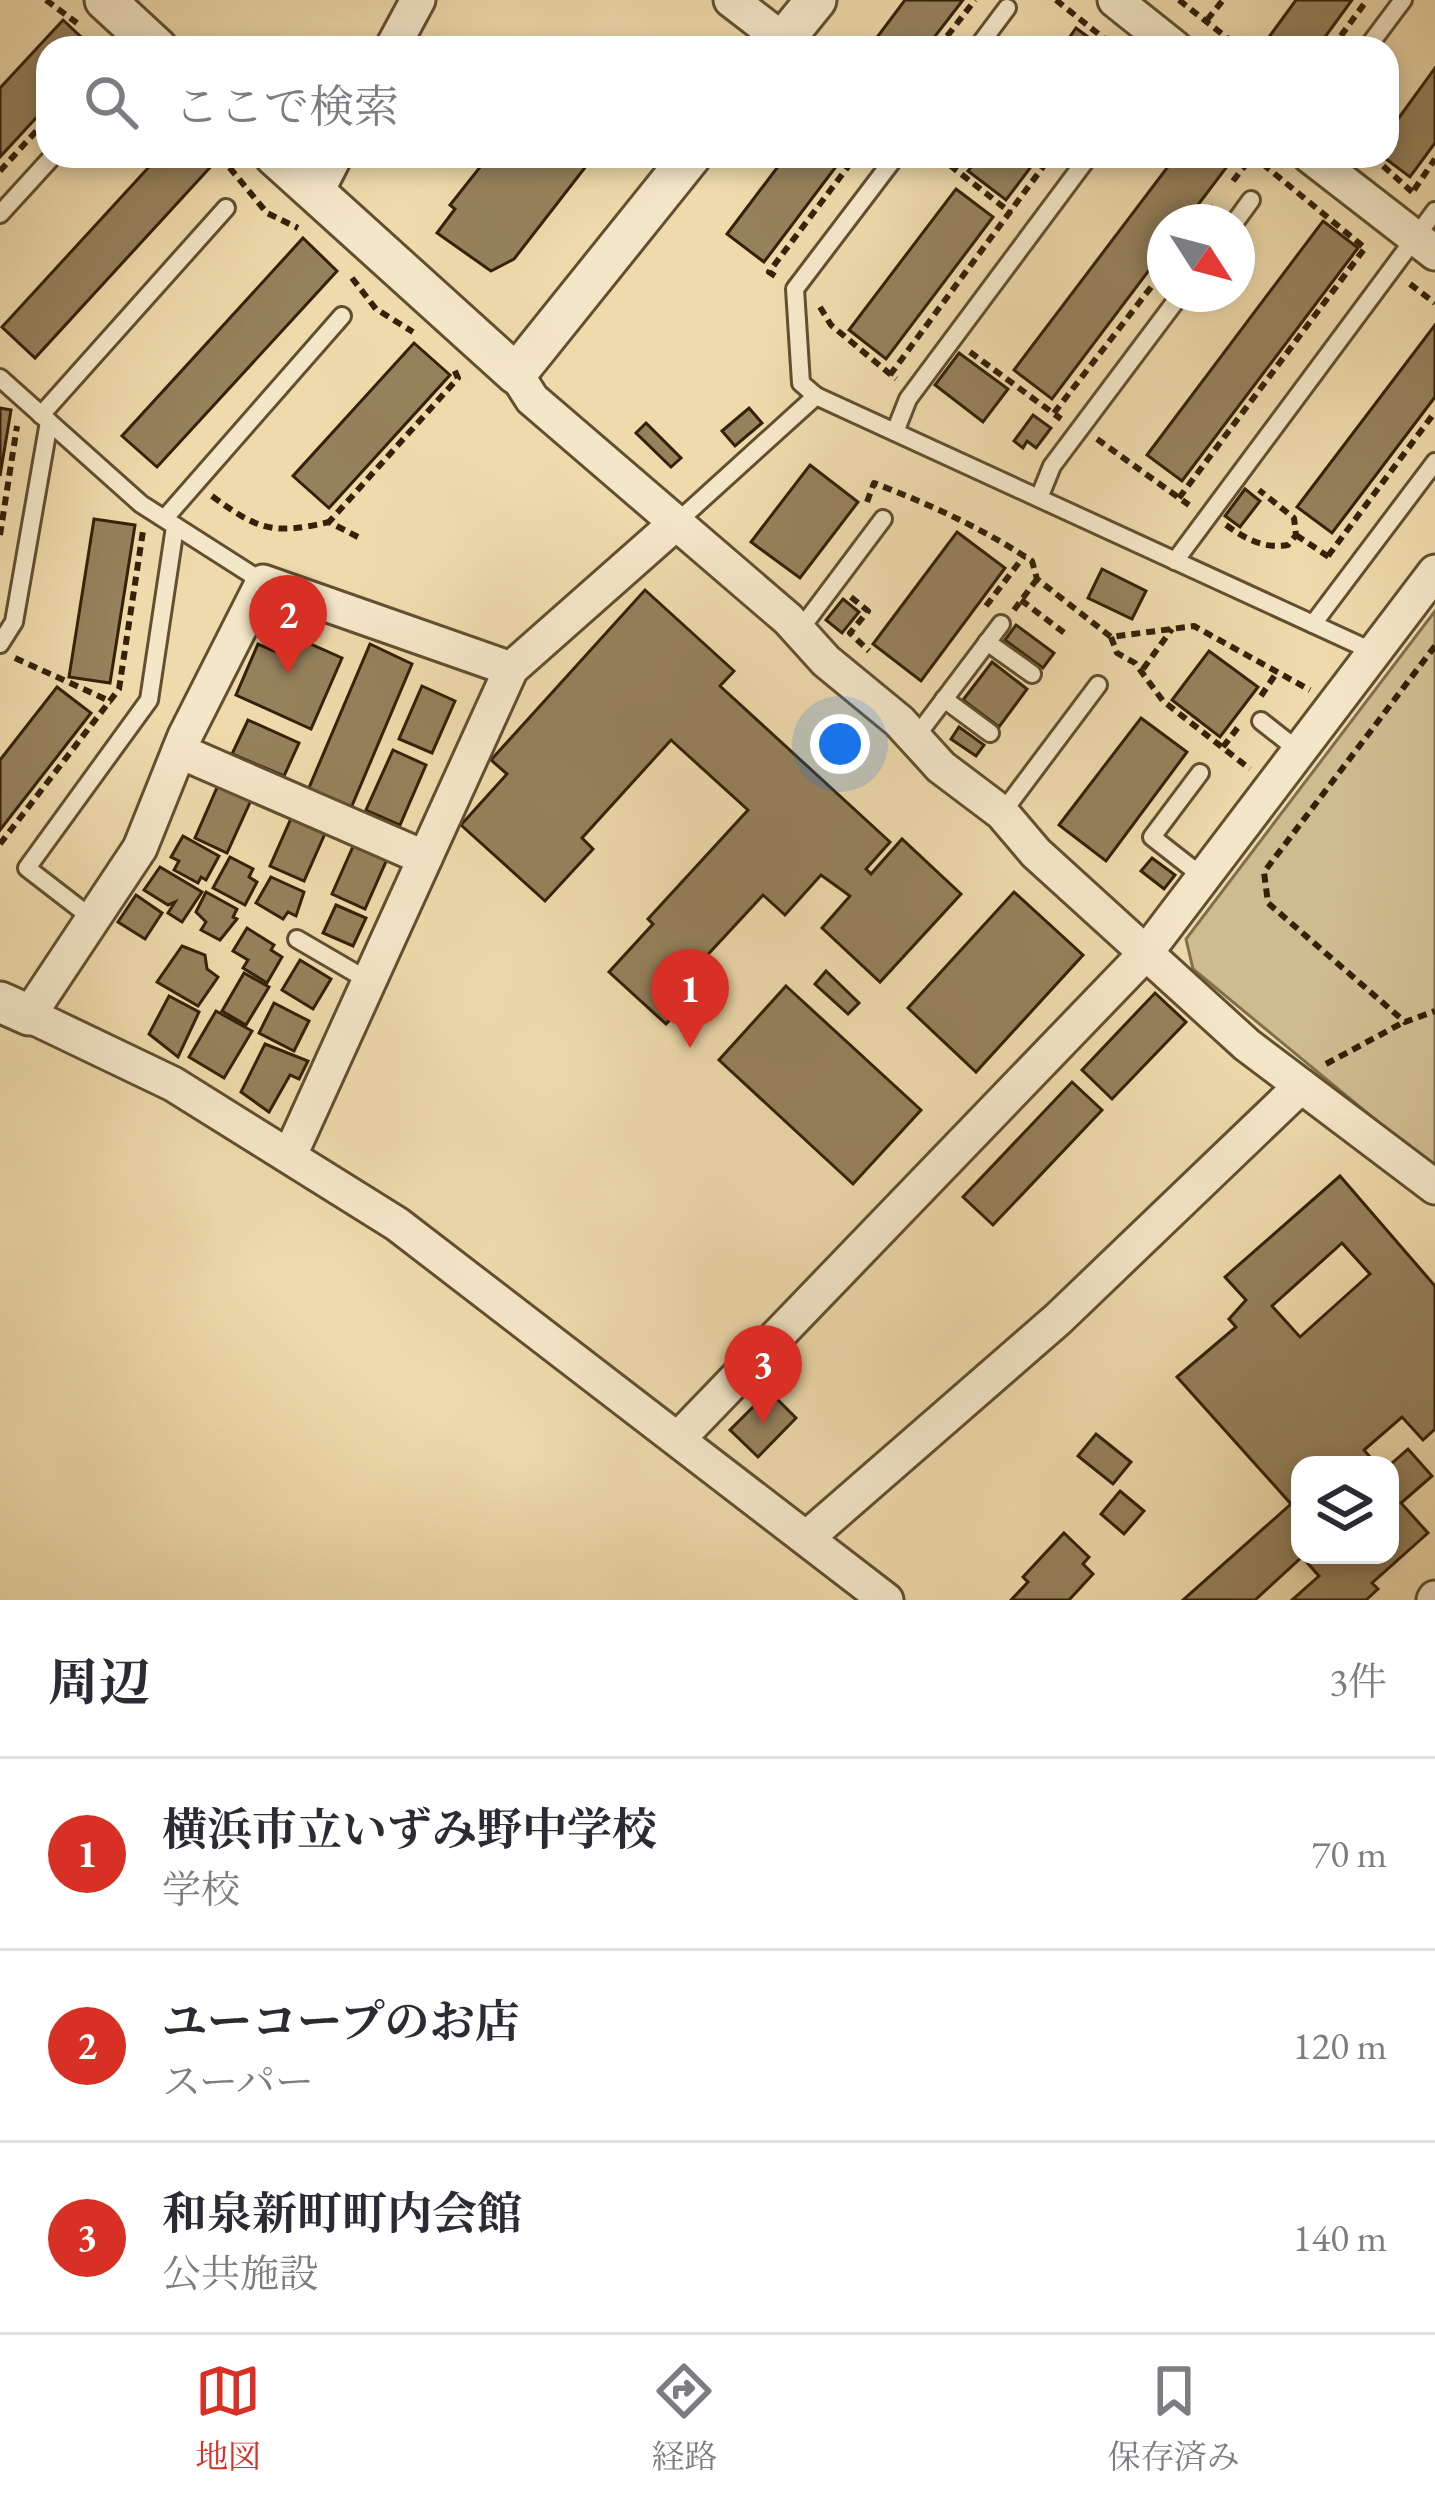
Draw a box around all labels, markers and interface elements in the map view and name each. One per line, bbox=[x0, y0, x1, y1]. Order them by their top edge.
search box bbox=[36, 36, 1399, 168]
icon: search bbox=[78, 69, 144, 135]
text: ここで検索 bbox=[174, 77, 399, 135]
north arrow bbox=[1147, 204, 1255, 312]
pin: 2 bbox=[249, 575, 327, 674]
your location bbox=[810, 714, 870, 774]
pin: 1 bbox=[651, 949, 729, 1048]
pin: 3 bbox=[724, 1325, 802, 1424]
map controls bbox=[1291, 1456, 1399, 1564]
button: layers bbox=[1291, 1456, 1399, 1564]
text: 周辺 bbox=[48, 1649, 150, 1715]
text: 3件 bbox=[1329, 1656, 1387, 1707]
text: 横浜市立いずみ野中学校 bbox=[162, 1800, 657, 1858]
text: 1 bbox=[77, 1828, 97, 1879]
text: 70 m bbox=[1311, 1828, 1387, 1879]
text: 学校 bbox=[162, 1864, 240, 1915]
text: ユーコープのお店 bbox=[162, 1992, 520, 2050]
text: 2 bbox=[77, 2020, 97, 2071]
text: 120 m bbox=[1293, 2020, 1387, 2071]
text: スーパー bbox=[162, 2056, 314, 2107]
text: 和泉新町町内会館 bbox=[162, 2184, 522, 2242]
text: 3 bbox=[77, 2212, 97, 2263]
text: 140 m bbox=[1293, 2212, 1387, 2263]
text: 公共施設 bbox=[162, 2248, 318, 2299]
tab: 地図 bbox=[195, 2358, 261, 2478]
tab: 経路 bbox=[651, 2358, 717, 2478]
tab: 保存済み bbox=[1108, 2358, 1240, 2478]

